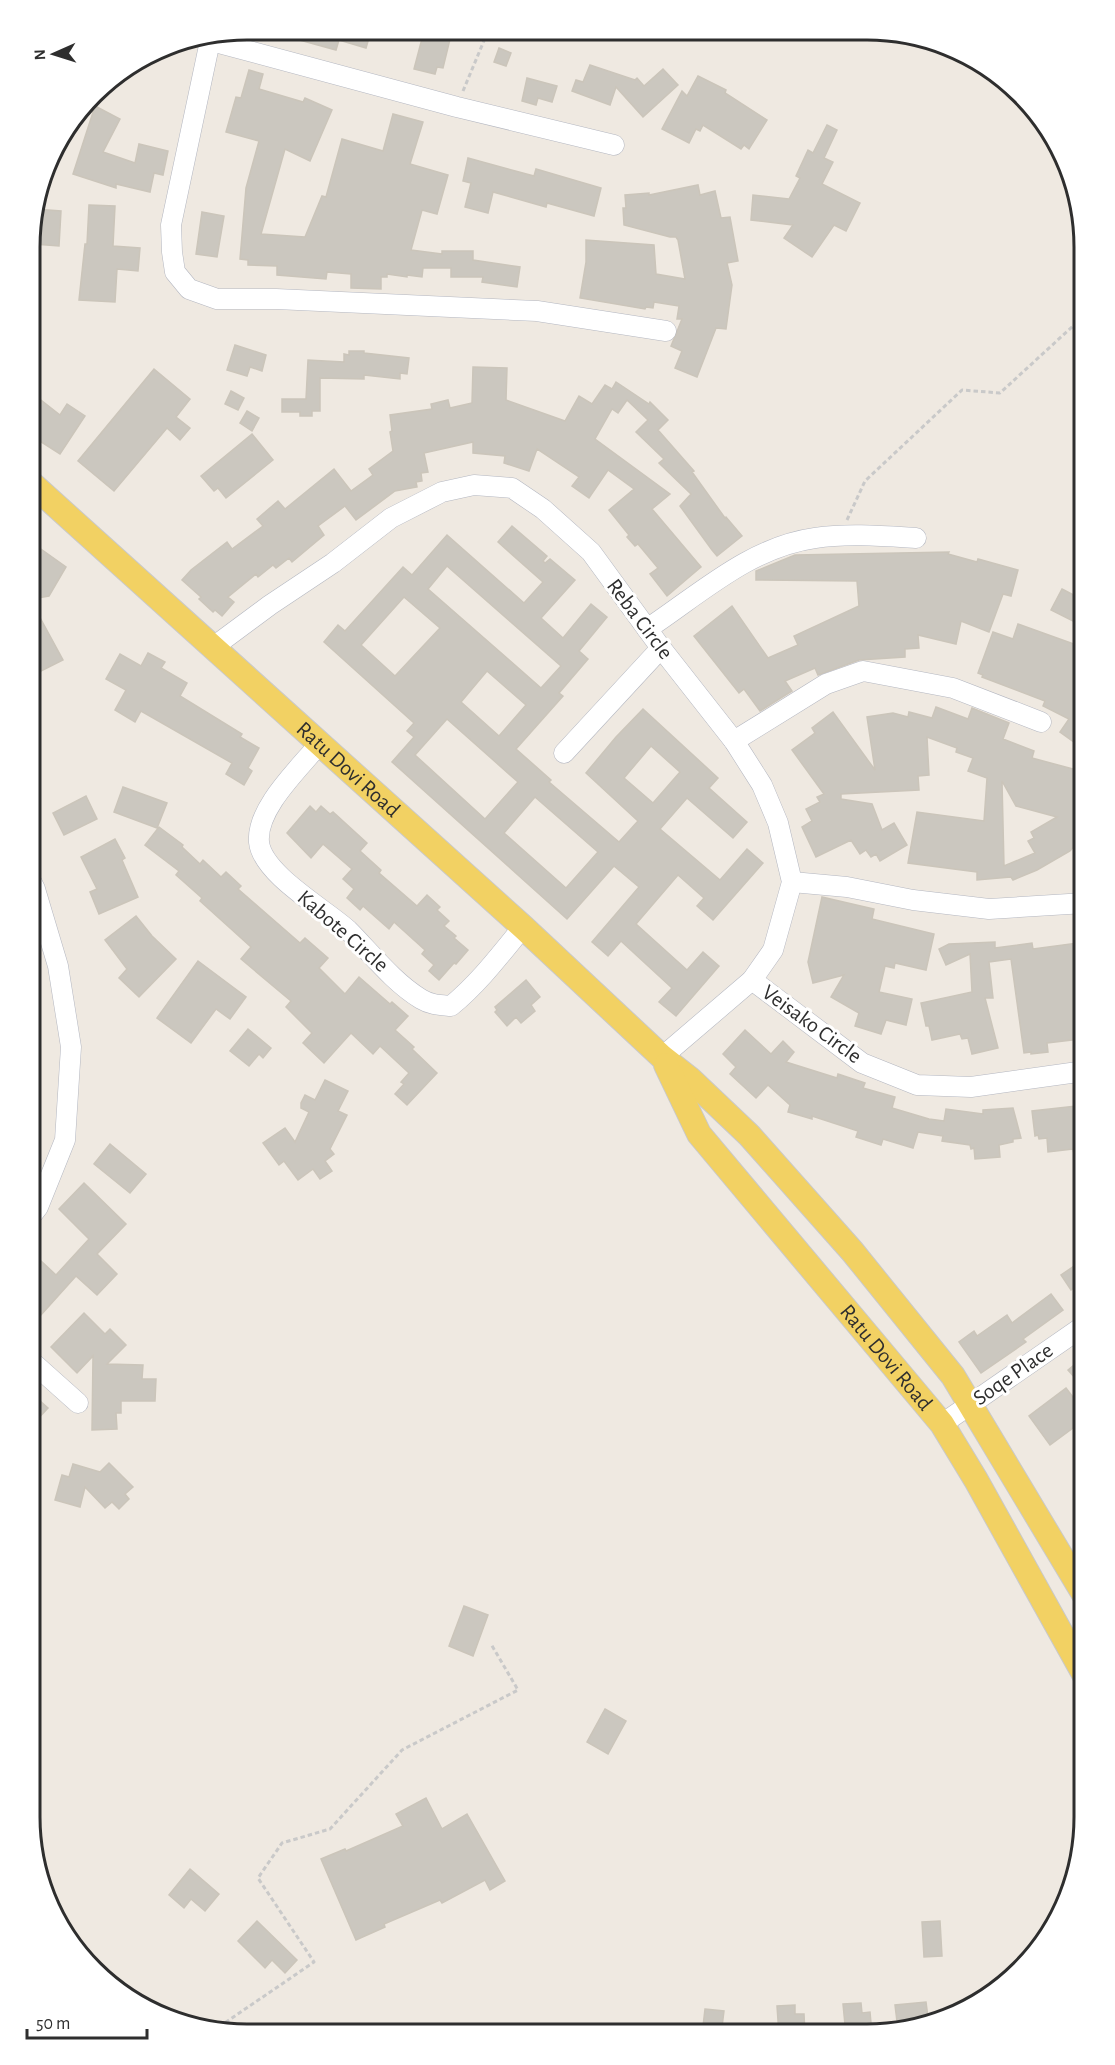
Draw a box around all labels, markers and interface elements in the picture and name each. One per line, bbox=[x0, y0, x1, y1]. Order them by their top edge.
north arrow bbox=[24, 24, 84, 84]
text: N bbox=[32, 49, 48, 61]
street label: Reba Circle bbox=[603, 575, 677, 663]
street label: Ratu Dovi Road bbox=[292, 717, 404, 821]
street label: Kabote Circle bbox=[293, 886, 393, 976]
street label: Veisako Circle bbox=[758, 981, 866, 1067]
street label: Ratu Dovi Road bbox=[836, 1300, 937, 1415]
street label: Soqe Place bbox=[969, 1339, 1057, 1409]
scale bar bbox=[27, 2002, 147, 2040]
text: 50 m bbox=[36, 2015, 70, 2033]

